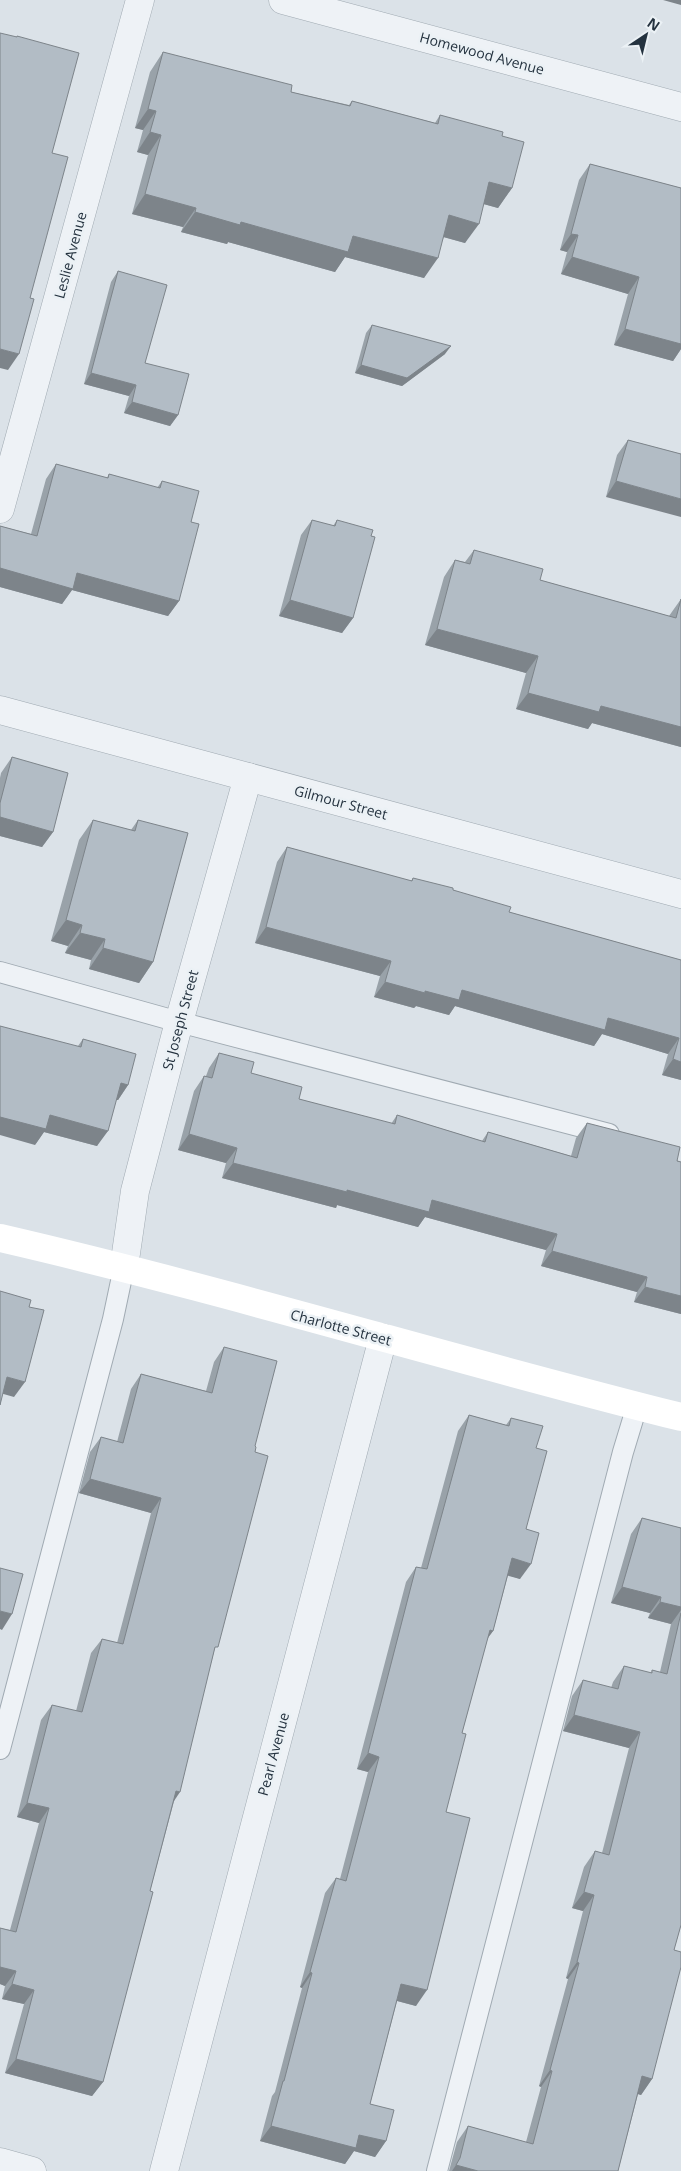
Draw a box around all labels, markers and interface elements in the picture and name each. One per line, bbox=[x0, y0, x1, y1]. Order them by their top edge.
north arrow bbox=[621, 10, 671, 60]
text: N bbox=[644, 13, 664, 35]
street label: Homewood Avenue bbox=[418, 27, 547, 79]
street label: Leslie Avenue bbox=[49, 209, 91, 301]
street label: Gilmour Street bbox=[292, 780, 390, 824]
street label: St Joseph Street bbox=[158, 968, 202, 1072]
street label: Charlotte Street bbox=[289, 1304, 393, 1350]
street label: Pearl Avenue bbox=[253, 1710, 293, 1798]

